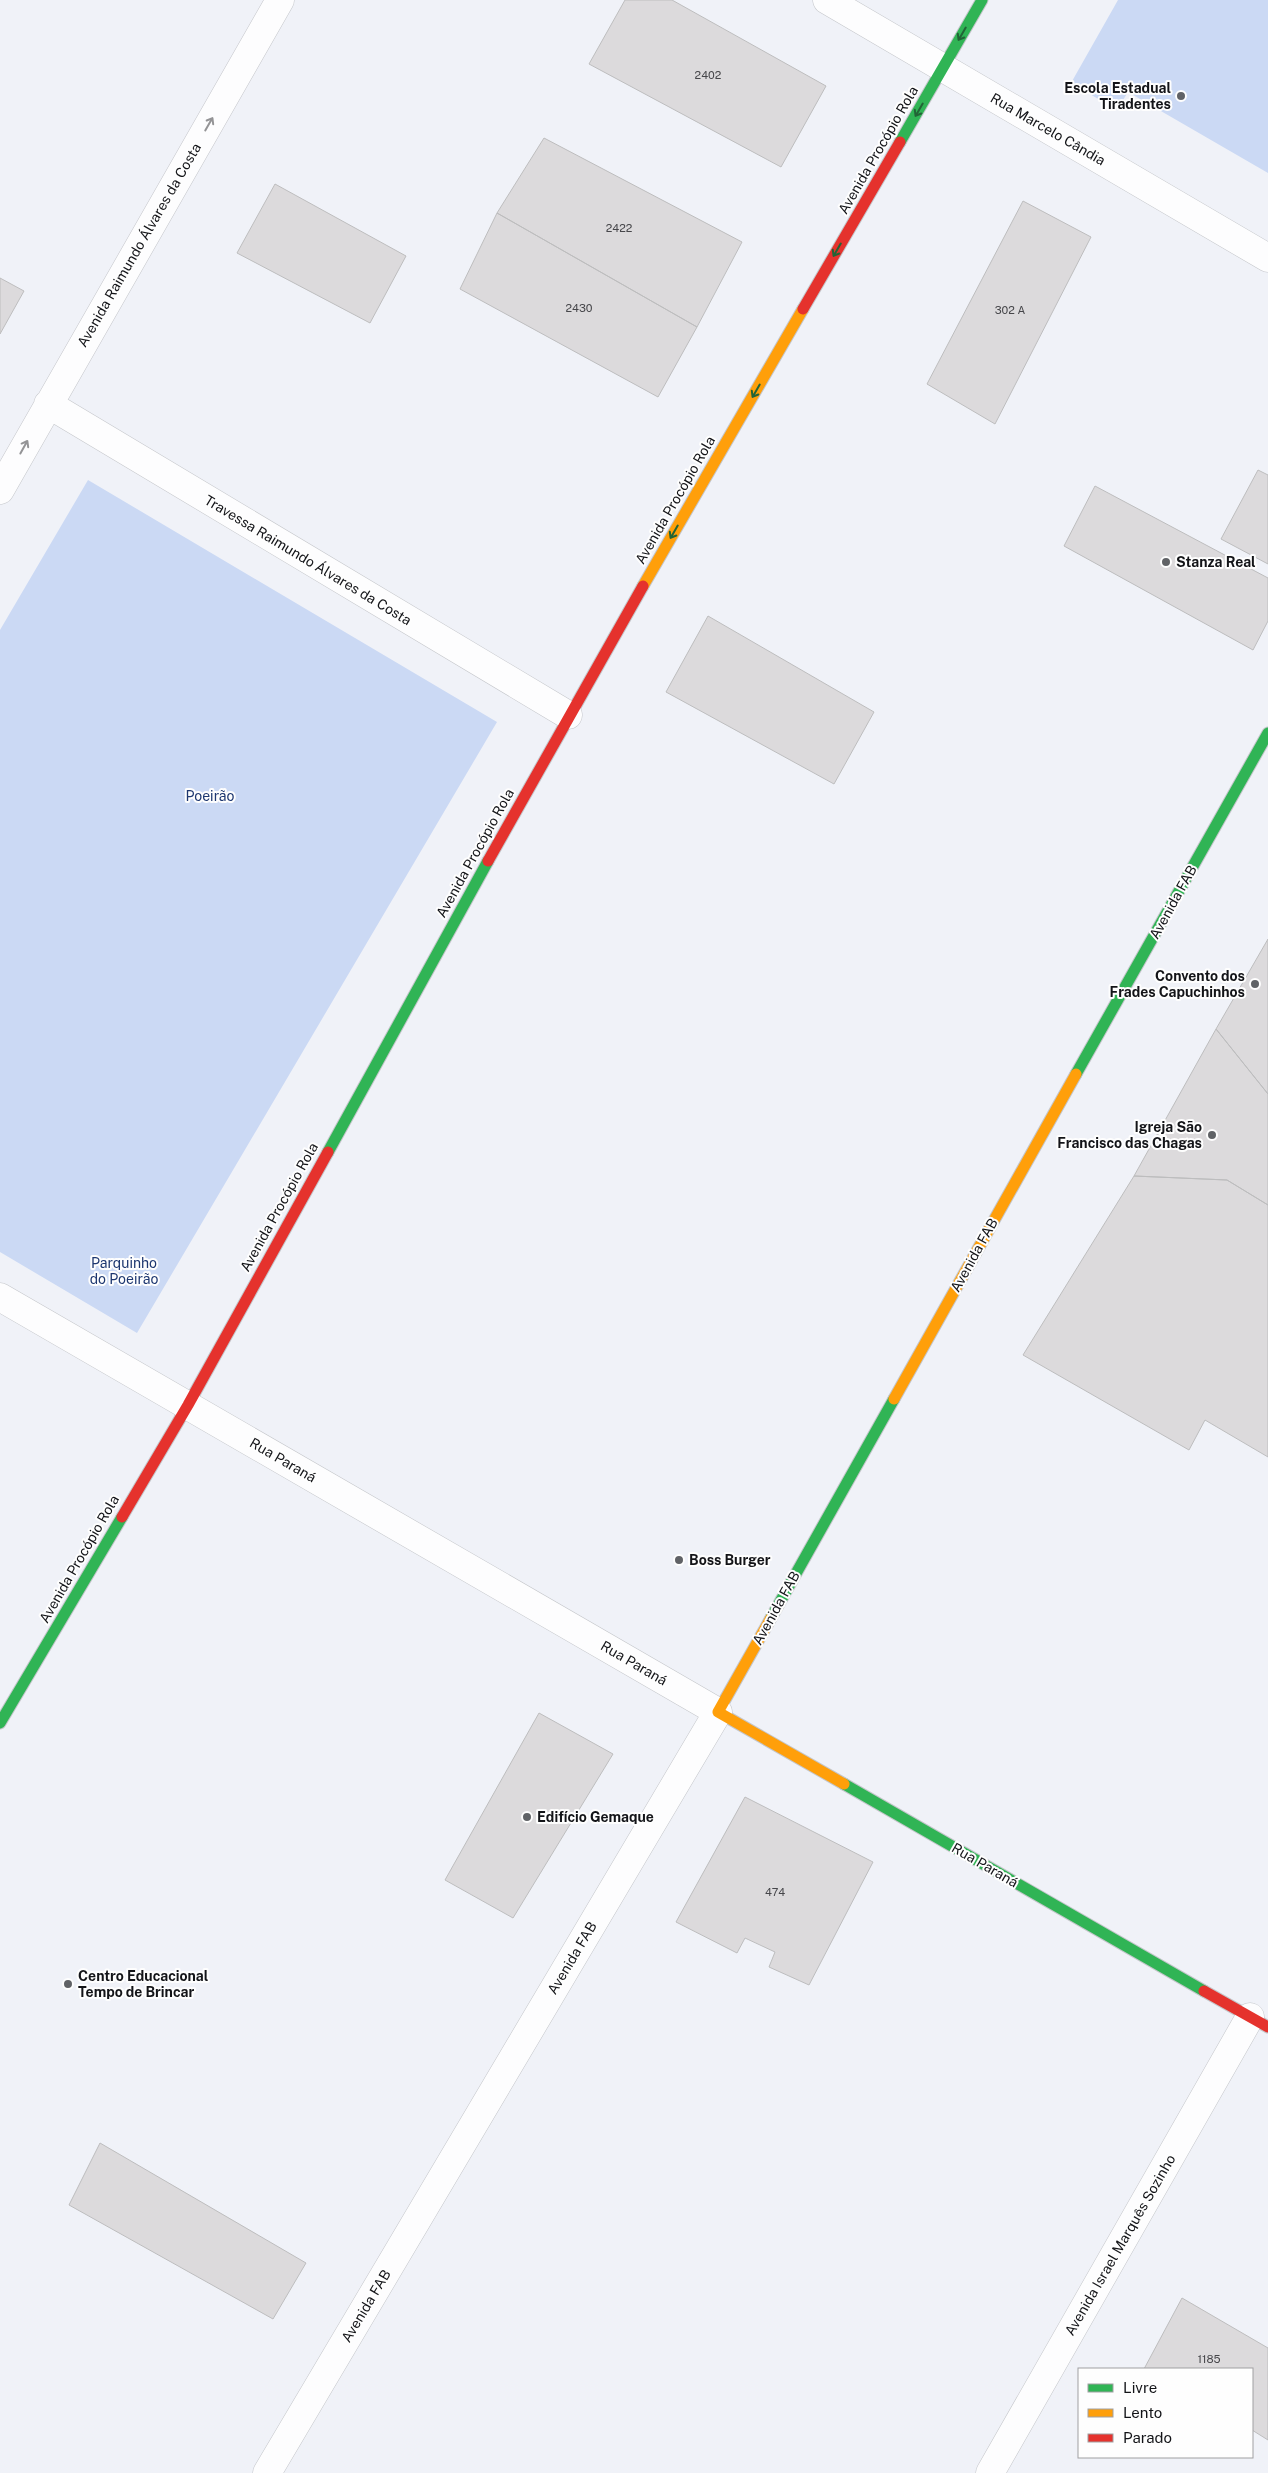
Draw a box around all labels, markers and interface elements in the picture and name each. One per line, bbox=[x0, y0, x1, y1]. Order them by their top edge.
one-way arrow bbox=[957, 26, 967, 40]
house number: 2402 bbox=[695, 69, 722, 81]
place label: Escola Estadual Tiradentes bbox=[1064, 80, 1171, 112]
street label: Avenida Procópio Rola bbox=[835, 83, 921, 217]
street label: Rua Marcelo Cândia bbox=[988, 90, 1108, 168]
marker: Escola Estadual Tiradentes bbox=[1175, 90, 1187, 102]
one-way arrow bbox=[913, 102, 923, 116]
one-way arrow bbox=[204, 117, 214, 132]
street label: Avenida Raimundo Álvares da Costa bbox=[73, 140, 204, 350]
house number: 2422 bbox=[606, 222, 633, 234]
one-way arrow bbox=[832, 243, 842, 257]
house number: 2430 bbox=[565, 302, 593, 314]
house number: 302 A bbox=[995, 304, 1025, 316]
one-way arrow bbox=[750, 383, 760, 398]
street label: Avenida Procópio Rola bbox=[632, 433, 718, 567]
one-way arrow bbox=[19, 441, 29, 455]
street label: Travessa Raimundo Álvares da Costa bbox=[202, 491, 415, 628]
one-way arrow bbox=[669, 524, 679, 538]
place label: Stanza Real bbox=[1176, 554, 1256, 570]
marker: Stanza Real bbox=[1160, 556, 1172, 568]
street label: Avenida Procópio Rola bbox=[433, 786, 517, 920]
park label: Poeirão bbox=[185, 788, 235, 804]
street label: Avenida FAB bbox=[1146, 862, 1200, 942]
place label: Convento dos Frades Capuchinhos bbox=[1110, 968, 1245, 1000]
marker: Convento dos Frades Capuchinhos bbox=[1249, 978, 1261, 990]
place label: Igreja São Francisco das Chagas bbox=[1057, 1119, 1202, 1151]
marker: Igreja São Francisco das Chagas bbox=[1206, 1129, 1218, 1141]
street label: Avenida Procópio Rola bbox=[237, 1140, 321, 1274]
street label: Avenida FAB bbox=[947, 1215, 1001, 1295]
park label: Parquinho do Poeirão bbox=[90, 1255, 158, 1287]
street label: Rua Paraná bbox=[247, 1435, 319, 1485]
street label: Avenida Procópio Rola bbox=[36, 1492, 122, 1626]
place label: Boss Burger bbox=[689, 1552, 771, 1568]
marker: Boss Burger bbox=[673, 1554, 685, 1566]
street label: Avenida FAB bbox=[749, 1568, 803, 1648]
street label: Rua Paraná bbox=[598, 1638, 670, 1688]
place label: Edifício Gemaque bbox=[537, 1809, 654, 1825]
marker: Edifício Gemaque bbox=[521, 1811, 533, 1823]
street label: Rua Paraná bbox=[949, 1840, 1021, 1890]
house number: 474 bbox=[765, 1886, 785, 1898]
street label: Avenida FAB bbox=[544, 1919, 600, 1997]
place label: Centro Educacional Tempo de Brincar bbox=[78, 1968, 209, 2000]
marker: Centro Educacional Tempo de Brincar bbox=[62, 1978, 74, 1990]
street label: Avenida Israel Marquês Sozinho bbox=[1061, 2152, 1179, 2338]
street label: Avenida FAB bbox=[338, 2267, 394, 2345]
house number: 1185 bbox=[1197, 2353, 1221, 2365]
legend bbox=[1078, 2368, 1253, 2458]
text: Livre bbox=[1123, 2379, 1157, 2396]
text: Lento bbox=[1123, 2404, 1162, 2421]
text: Parado bbox=[1123, 2429, 1172, 2446]

